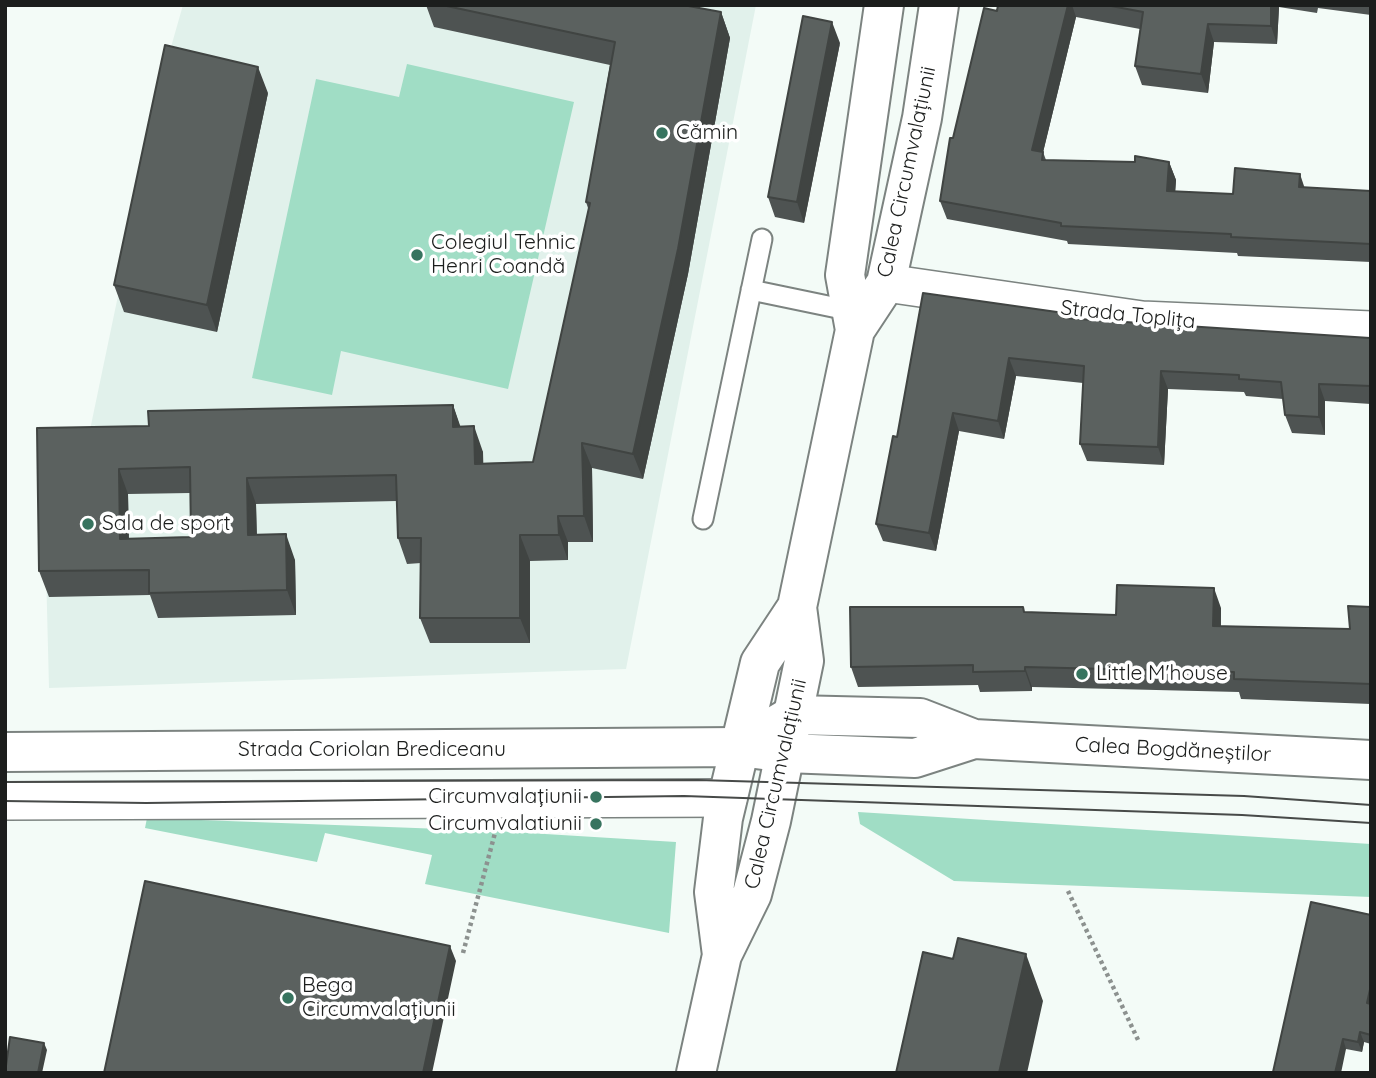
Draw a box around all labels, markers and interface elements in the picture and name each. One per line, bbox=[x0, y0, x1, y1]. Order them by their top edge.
street label: Calea Circumvalațiunii bbox=[872, 64, 942, 280]
place label: Cămin bbox=[676, 120, 738, 146]
marker: Cămin bbox=[654, 125, 670, 141]
place label: Colegiul Tehnic Henri Coandă bbox=[431, 230, 575, 280]
marker: Colegiul Tehnic Henri Coandă bbox=[409, 247, 425, 263]
street label: Strada Toplița bbox=[1059, 295, 1197, 335]
place label: Sala de sport bbox=[102, 511, 231, 537]
marker: Sala de sport bbox=[80, 516, 96, 532]
place label: Little M'house bbox=[1096, 661, 1228, 687]
marker: Little M'house bbox=[1074, 666, 1090, 682]
street label: Calea Circumvalațiunii bbox=[740, 676, 812, 892]
street label: Calea Bogdăneștilor bbox=[1074, 732, 1272, 768]
street label: Strada Coriolan Brediceanu bbox=[238, 737, 506, 763]
place label: Circumvalațiunii bbox=[428, 784, 582, 810]
marker: Circumvalațiunii bbox=[588, 789, 604, 805]
place label: Circumvalatiunii bbox=[428, 811, 582, 837]
marker: Circumvalatiunii bbox=[588, 816, 604, 832]
place label: Bega Circumvalațiunii bbox=[302, 973, 456, 1023]
marker: Bega Circumvalațiunii bbox=[280, 990, 296, 1006]

